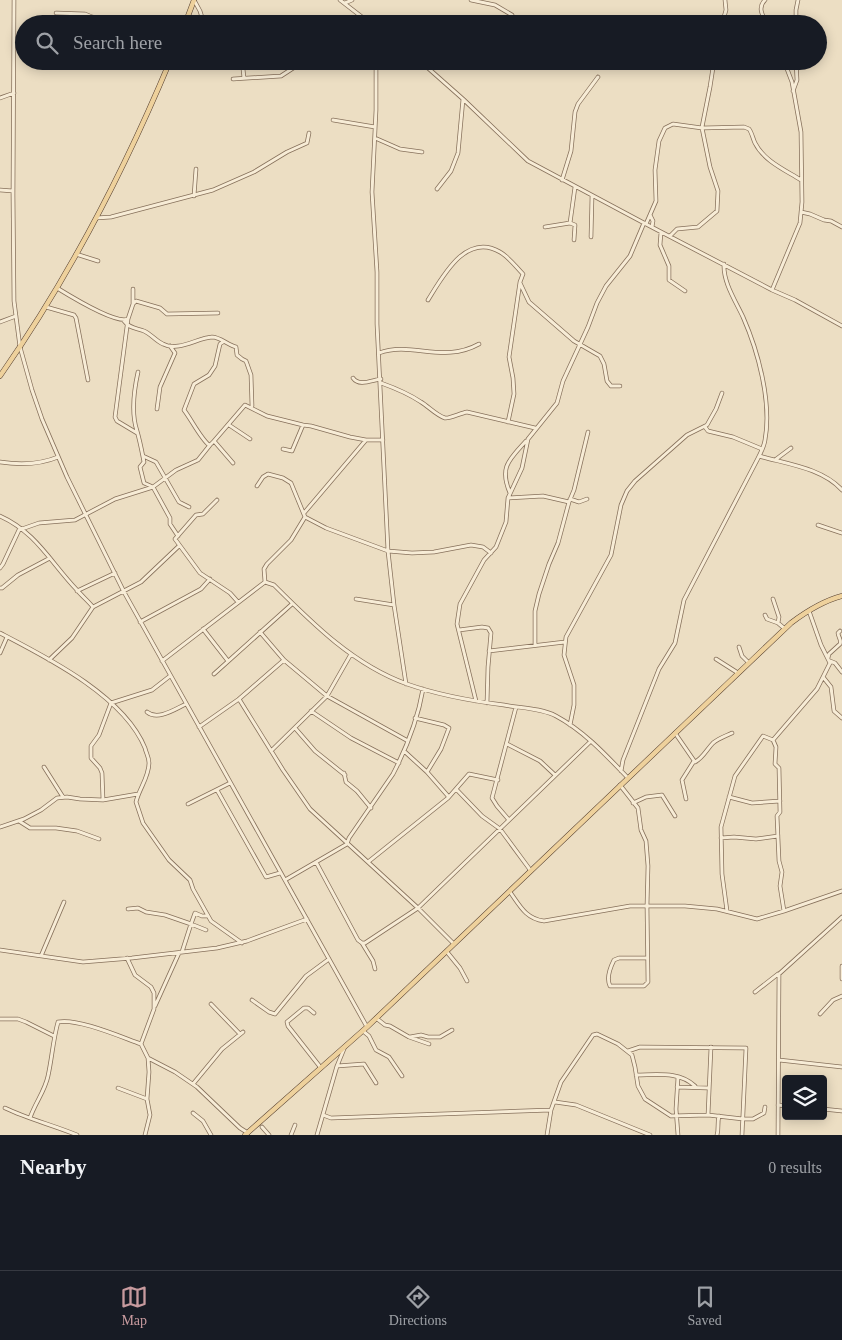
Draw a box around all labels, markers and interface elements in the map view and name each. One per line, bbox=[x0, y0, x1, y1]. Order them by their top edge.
search box bbox=[15, 15, 827, 70]
icon: search bbox=[33, 29, 61, 57]
text: Search here bbox=[73, 32, 162, 53]
map controls bbox=[782, 1075, 827, 1120]
button: layers bbox=[782, 1075, 827, 1120]
text: Nearby bbox=[20, 1155, 87, 1179]
text: 0 results bbox=[768, 1159, 822, 1176]
tab: Map bbox=[120, 1283, 148, 1329]
tab: Directions bbox=[389, 1283, 447, 1329]
tab: Saved bbox=[688, 1283, 722, 1329]

